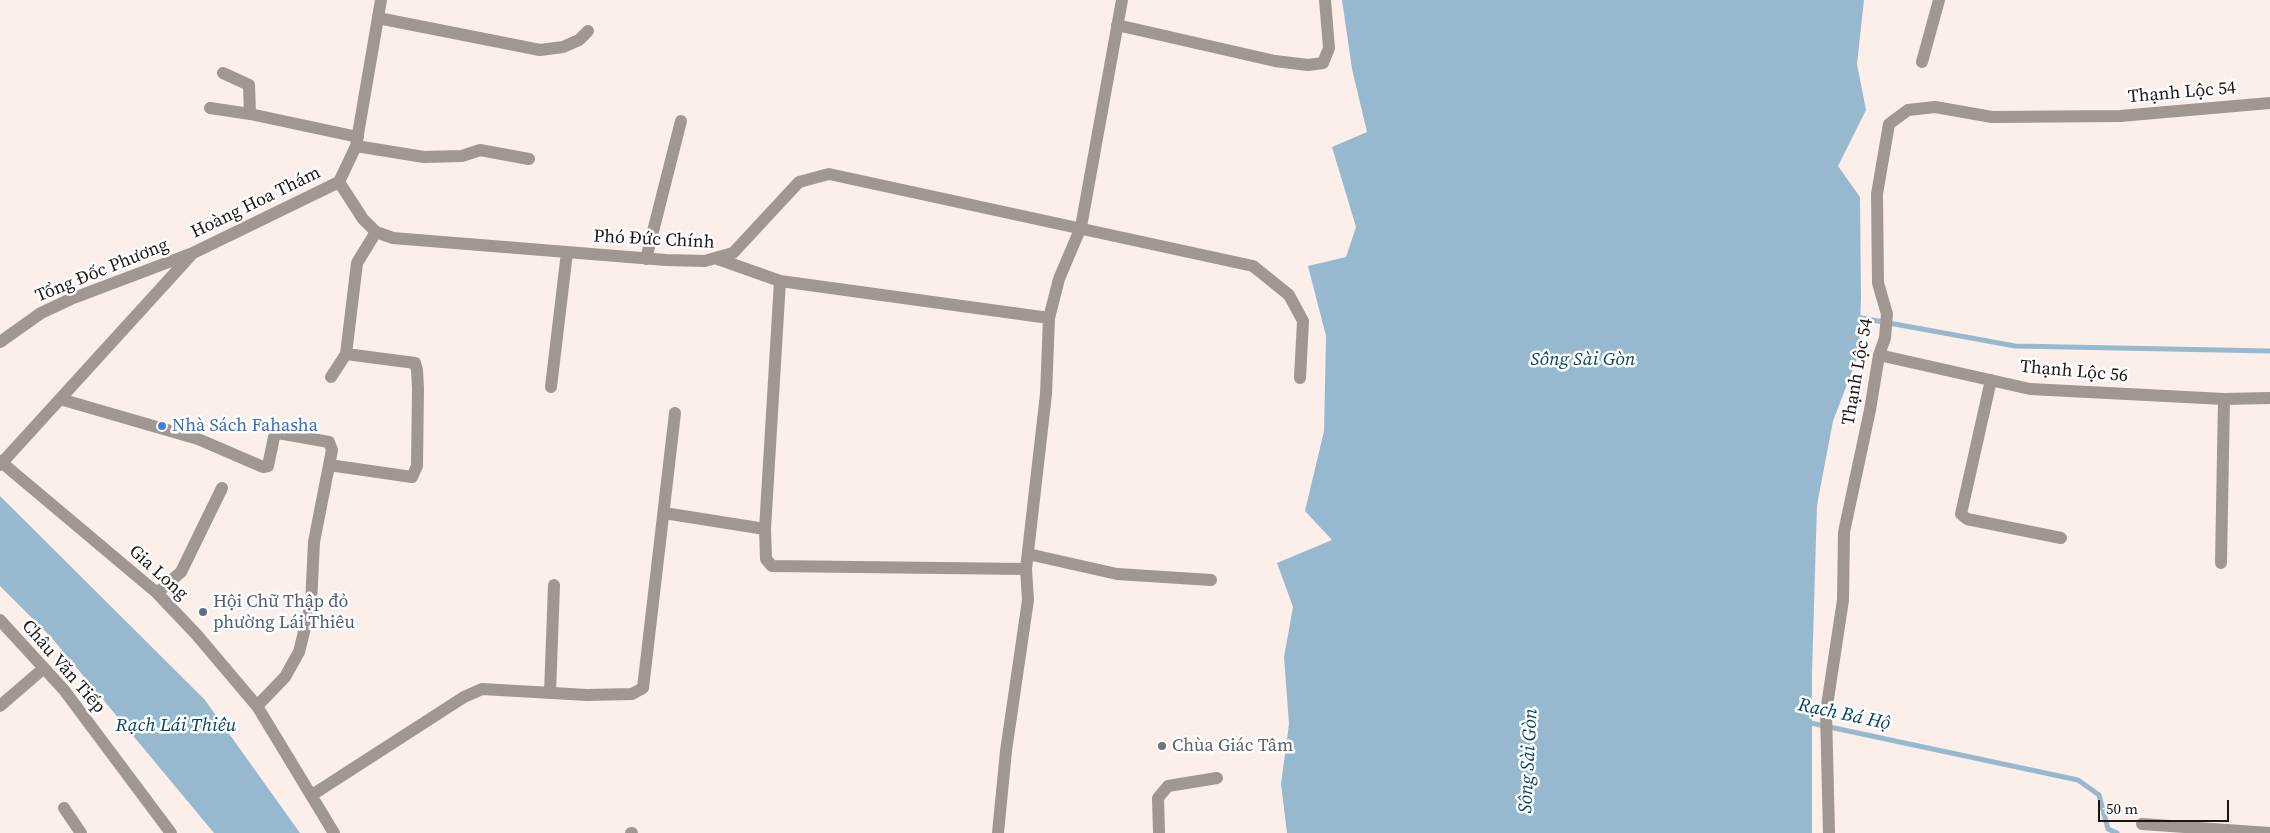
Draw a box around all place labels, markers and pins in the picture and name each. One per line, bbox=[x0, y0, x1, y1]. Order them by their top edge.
place label: Nhà Sách Fahasha bbox=[172, 415, 318, 437]
marker: Nhà Sách Fahasha bbox=[156, 420, 168, 432]
place label: Hội Chữ Thập đỏ phường Lái Thiêu bbox=[213, 591, 355, 634]
marker: Hội Chữ Thập đỏ phường Lái Thiêu bbox=[197, 606, 209, 618]
place label: Chùa Giác Tâm bbox=[1172, 735, 1293, 757]
marker: Chùa Giác Tâm bbox=[1156, 740, 1168, 752]

